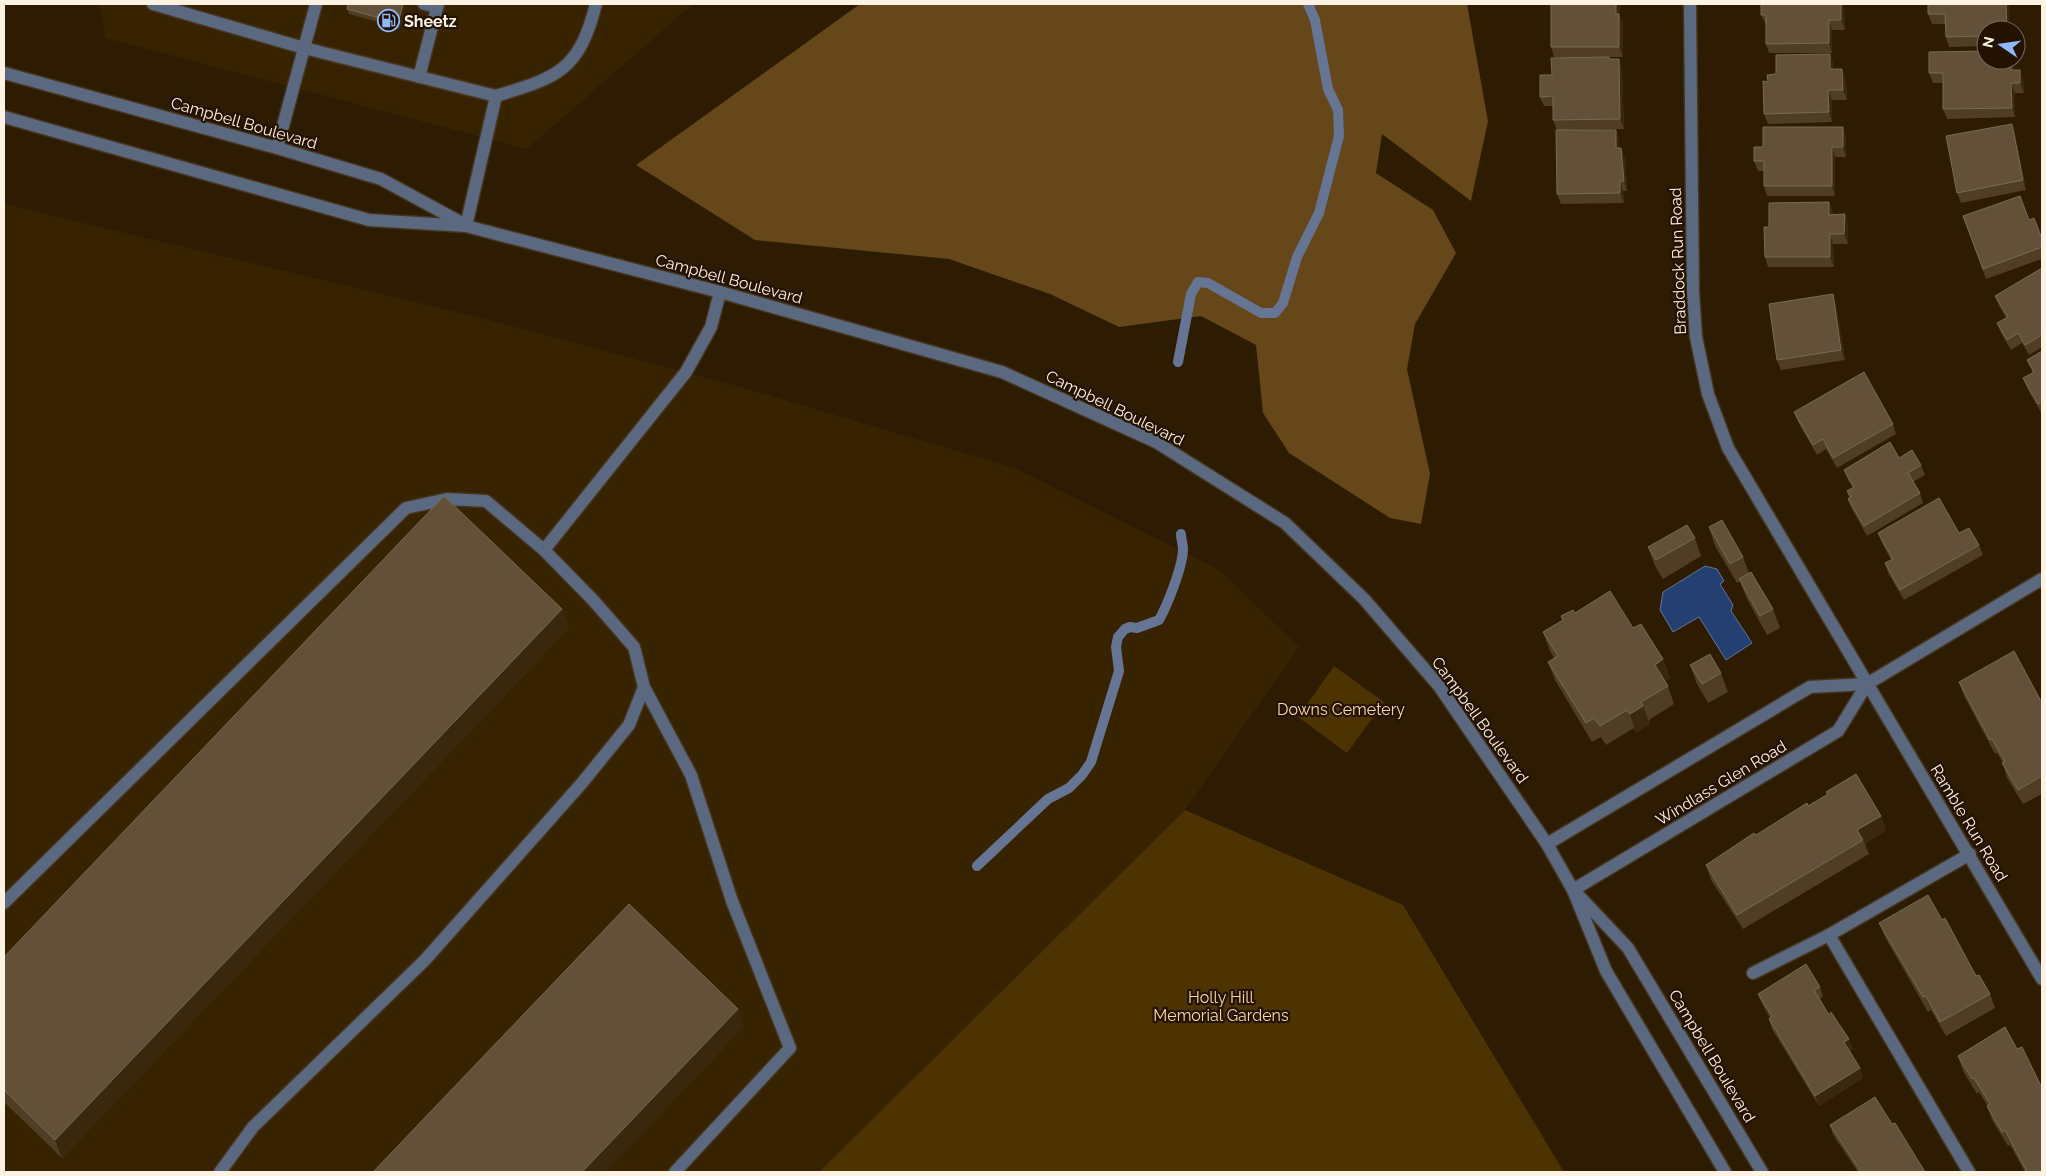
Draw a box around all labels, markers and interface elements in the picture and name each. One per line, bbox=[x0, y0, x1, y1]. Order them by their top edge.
fuel station icon: Sheetz bbox=[376, 9, 400, 33]
place label: Sheetz bbox=[404, 12, 457, 31]
north arrow bbox=[1976, 20, 2026, 70]
text: N bbox=[1979, 35, 1997, 49]
street label: Campbell Boulevard bbox=[169, 93, 319, 153]
street label: Braddock Run Road bbox=[1666, 187, 1690, 335]
street label: Campbell Boulevard bbox=[653, 250, 805, 308]
street label: Campbell Boulevard bbox=[1043, 366, 1187, 450]
street label: Campbell Boulevard bbox=[1428, 653, 1532, 787]
park label: Downs Cemetery bbox=[1277, 700, 1405, 719]
street label: Windlass Glen Road bbox=[1652, 736, 1790, 830]
street label: Ramble Run Road bbox=[1927, 761, 2011, 885]
street label: Campbell Boulevard bbox=[1665, 986, 1759, 1126]
park label: Holly Hill Memorial Gardens bbox=[1153, 988, 1289, 1025]

